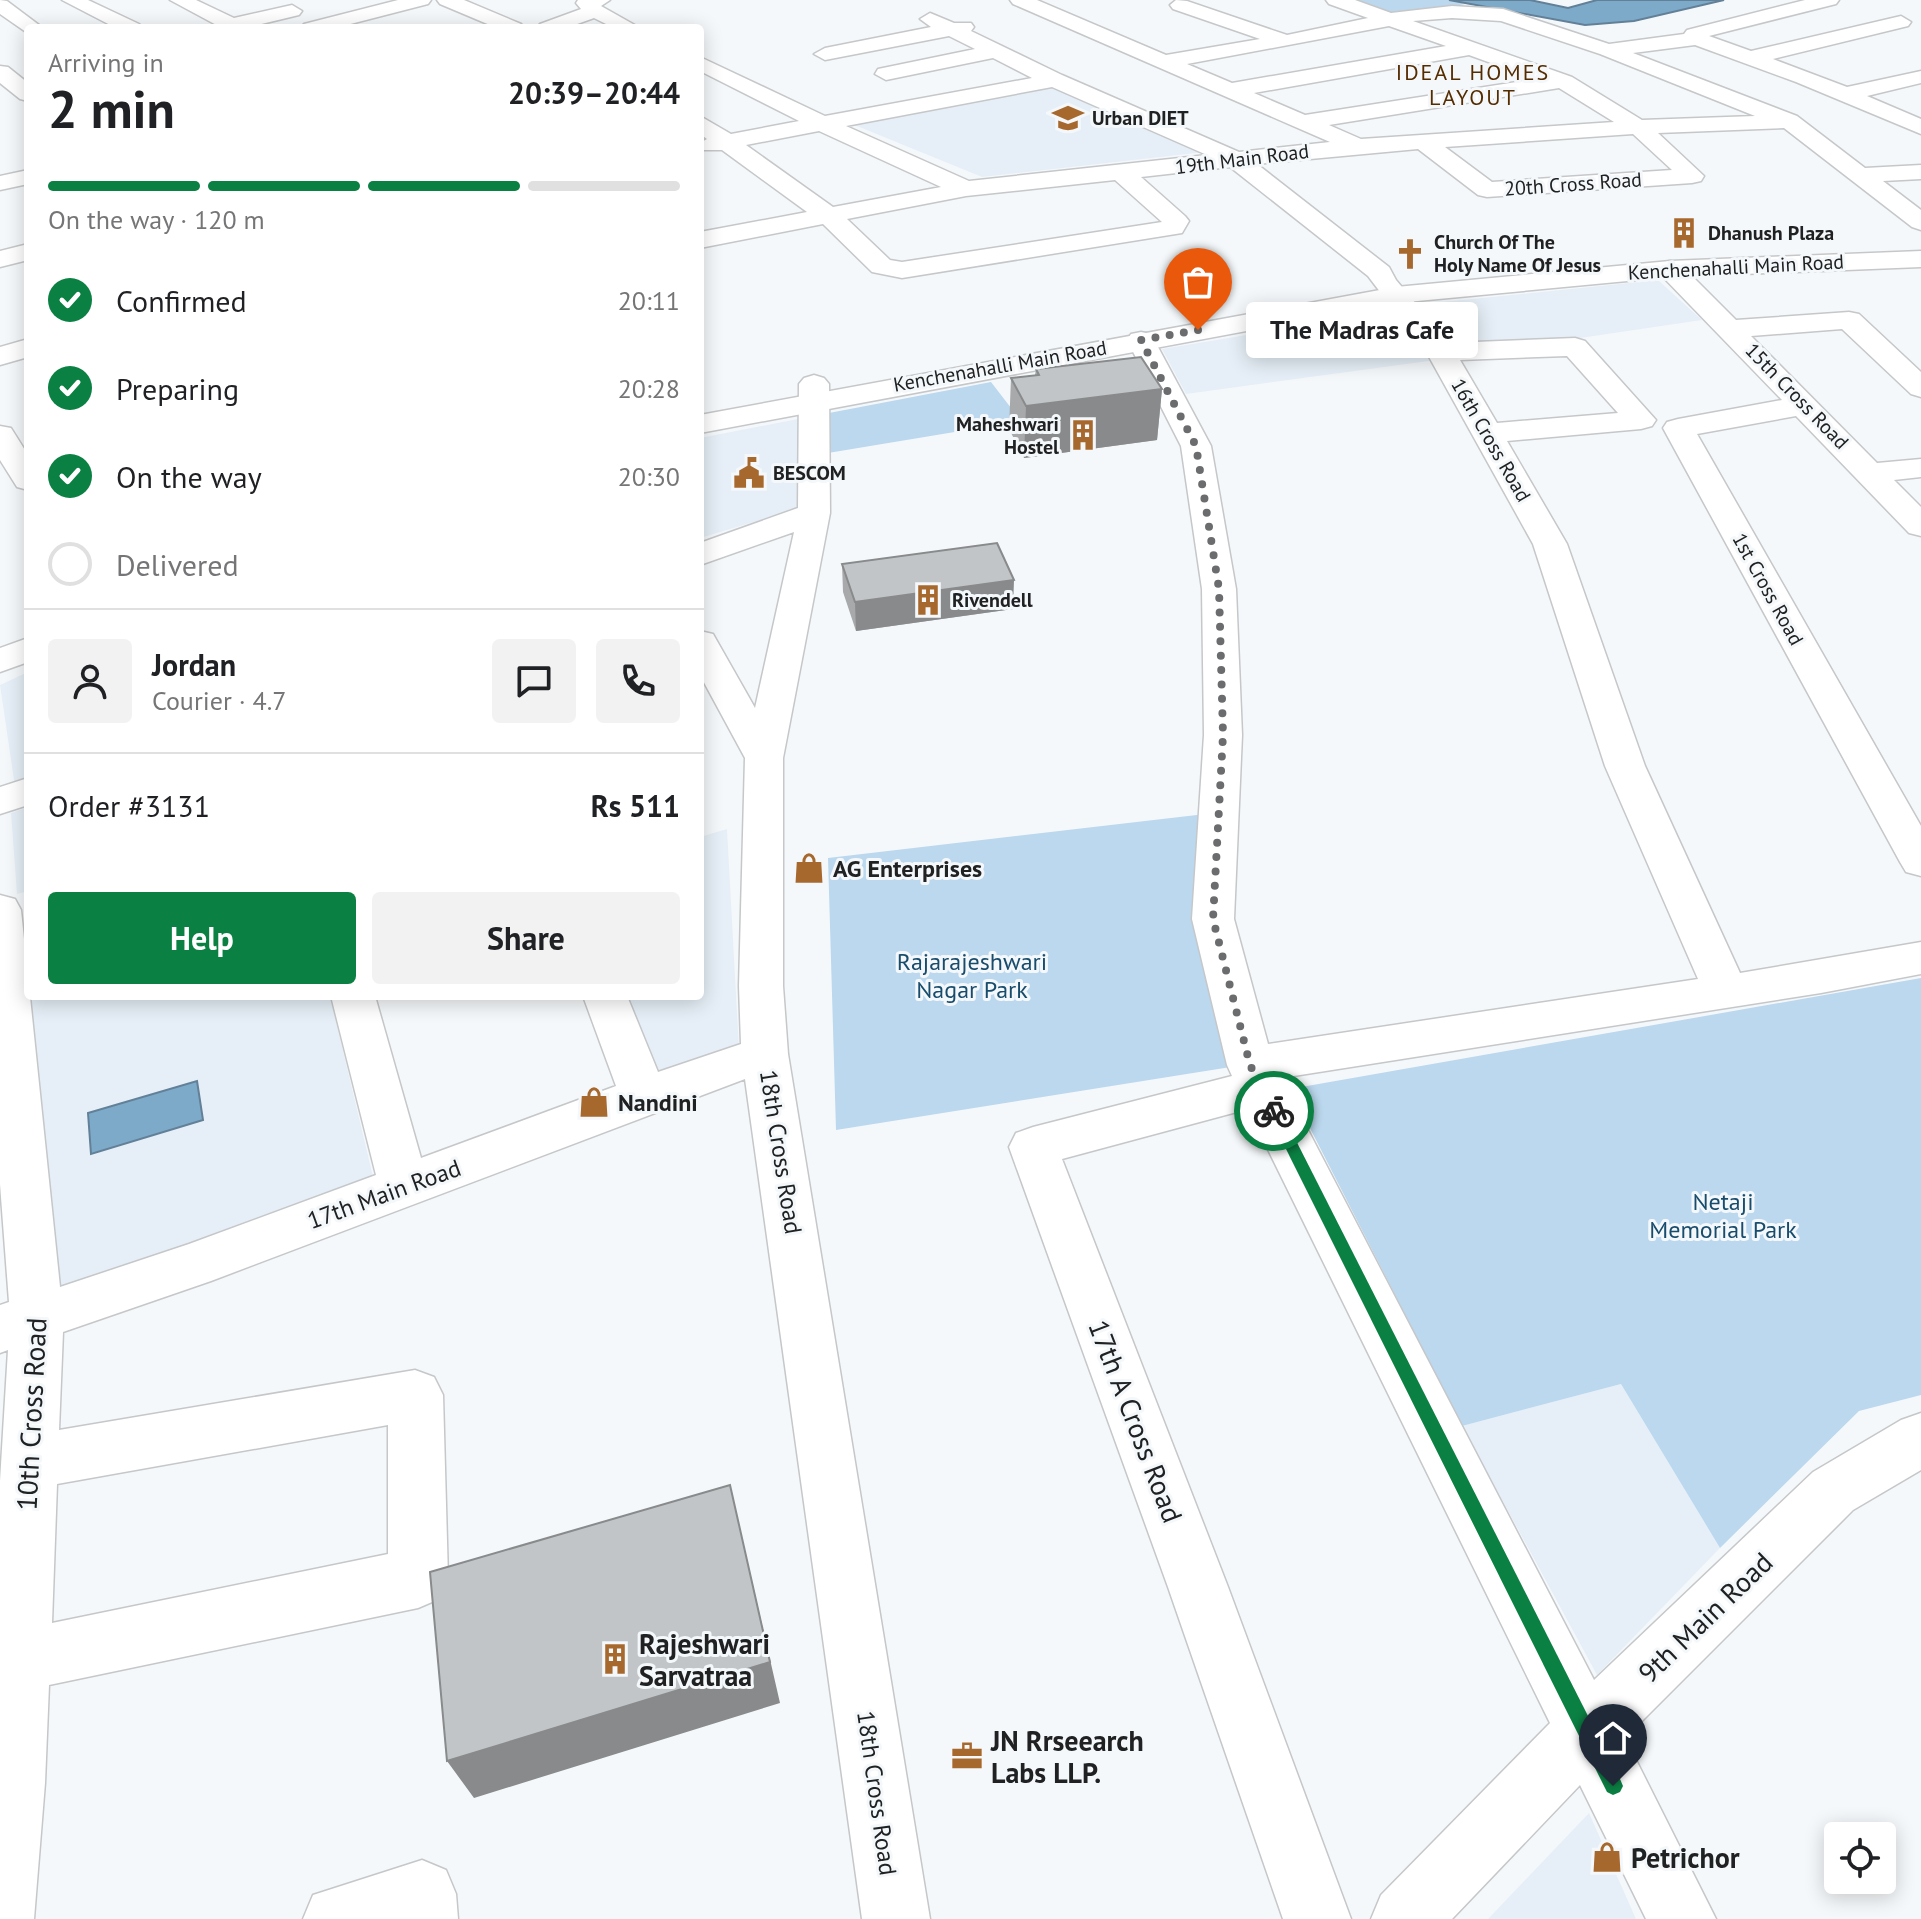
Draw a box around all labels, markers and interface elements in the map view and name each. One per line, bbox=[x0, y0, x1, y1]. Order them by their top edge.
text: Arriving in bbox=[48, 46, 164, 79]
district label: IDEAL HOMES LAYOUT bbox=[1396, 58, 1550, 111]
text: 20:39–20:44 bbox=[508, 73, 680, 112]
text: 2 min bbox=[48, 75, 175, 142]
school or university icon: Urban DIET bbox=[1051, 101, 1085, 135]
place label: Urban DIET bbox=[1092, 105, 1189, 131]
street label: 19th Main Road bbox=[1174, 138, 1310, 180]
street label: 20th Cross Road bbox=[1503, 166, 1643, 202]
text: On the way · 120 m bbox=[48, 203, 265, 236]
building icon: Dhanush Plaza bbox=[1667, 216, 1701, 250]
place label: Dhanush Plaza bbox=[1708, 220, 1834, 246]
place label: Church Of The Holy Name Of Jesus bbox=[1434, 229, 1601, 278]
church icon: Church Of The Holy Name Of Jesus bbox=[1393, 237, 1427, 271]
pin bbox=[1164, 248, 1232, 330]
street label: Kenchenahalli Main Road bbox=[1627, 248, 1845, 286]
icon: bag bbox=[1176, 260, 1220, 304]
icon: check bbox=[48, 278, 92, 322]
text: Confirmed bbox=[116, 281, 247, 320]
text: 20:11 bbox=[618, 284, 680, 317]
callout: The Madras Cafe bbox=[1246, 302, 1478, 358]
text: The Madras Cafe bbox=[1270, 313, 1454, 346]
street label: Kenchenahalli Main Road bbox=[891, 334, 1109, 398]
street label: 15th Cross Road bbox=[1740, 337, 1854, 455]
icon: check bbox=[48, 366, 92, 410]
text: Preparing bbox=[116, 369, 239, 408]
text: 20:28 bbox=[618, 372, 680, 405]
street label: 16th Cross Road bbox=[1445, 374, 1537, 506]
place label: Maheshwari Hostel bbox=[956, 411, 1059, 460]
building icon: Maheshwari Hostel bbox=[1066, 418, 1100, 452]
icon: check bbox=[48, 454, 92, 498]
public building icon: BESCOM bbox=[732, 456, 766, 490]
text: On the way bbox=[116, 457, 262, 496]
text: 20:30 bbox=[618, 460, 680, 493]
place label: BESCOM bbox=[773, 460, 846, 486]
street label: 1st Cross Road bbox=[1726, 528, 1810, 650]
text: Delivered bbox=[116, 545, 239, 584]
building icon: Rivendell bbox=[911, 583, 945, 617]
place label: Rivendell bbox=[952, 587, 1033, 613]
button: person bbox=[48, 639, 132, 723]
button: chat bbox=[492, 639, 576, 723]
button: phone bbox=[596, 639, 680, 723]
text: Jordan bbox=[152, 645, 236, 684]
text: Courier · 4.7 bbox=[152, 684, 286, 717]
text: Order #3131 bbox=[48, 786, 210, 825]
text: Rs 511 bbox=[591, 786, 680, 825]
shop icon: AG Enterprises bbox=[792, 851, 826, 885]
place label: AG Enterprises bbox=[833, 853, 982, 884]
button: Help bbox=[48, 892, 356, 984]
button: Share bbox=[372, 892, 680, 984]
park label: Rajarajeshwari Nagar Park bbox=[897, 946, 1047, 1005]
street label: 18th Cross Road bbox=[753, 1068, 809, 1236]
courier bbox=[1234, 1071, 1314, 1151]
shop icon: Nandini bbox=[577, 1085, 611, 1119]
place label: Nandini bbox=[618, 1087, 698, 1118]
icon: bike bbox=[1252, 1089, 1296, 1133]
street label: 17th Main Road bbox=[303, 1152, 465, 1236]
park label: Netaji Memorial Park bbox=[1649, 1186, 1797, 1245]
street label: 17th A Cross Road bbox=[1080, 1314, 1192, 1528]
street label: 10th Cross Road bbox=[7, 1317, 55, 1511]
street label: 9th Main Road bbox=[1630, 1544, 1780, 1690]
place label: Rajeshwari Sarvatraa bbox=[639, 1625, 770, 1694]
building icon: Rajeshwari Sarvatraa bbox=[598, 1642, 632, 1676]
pin bbox=[1579, 1704, 1647, 1786]
street label: 18th Cross Road bbox=[850, 1709, 904, 1877]
icon: home bbox=[1591, 1716, 1635, 1760]
place label: JN Rrseearch Labs LLP. bbox=[990, 1722, 1144, 1791]
office icon: JN Rrseearch Labs LLP. bbox=[950, 1739, 984, 1773]
map controls bbox=[1824, 1822, 1896, 1894]
button: locate bbox=[1824, 1822, 1896, 1894]
place label: Petrichor bbox=[1631, 1839, 1740, 1876]
shop icon: Petrichor bbox=[1590, 1840, 1624, 1874]

